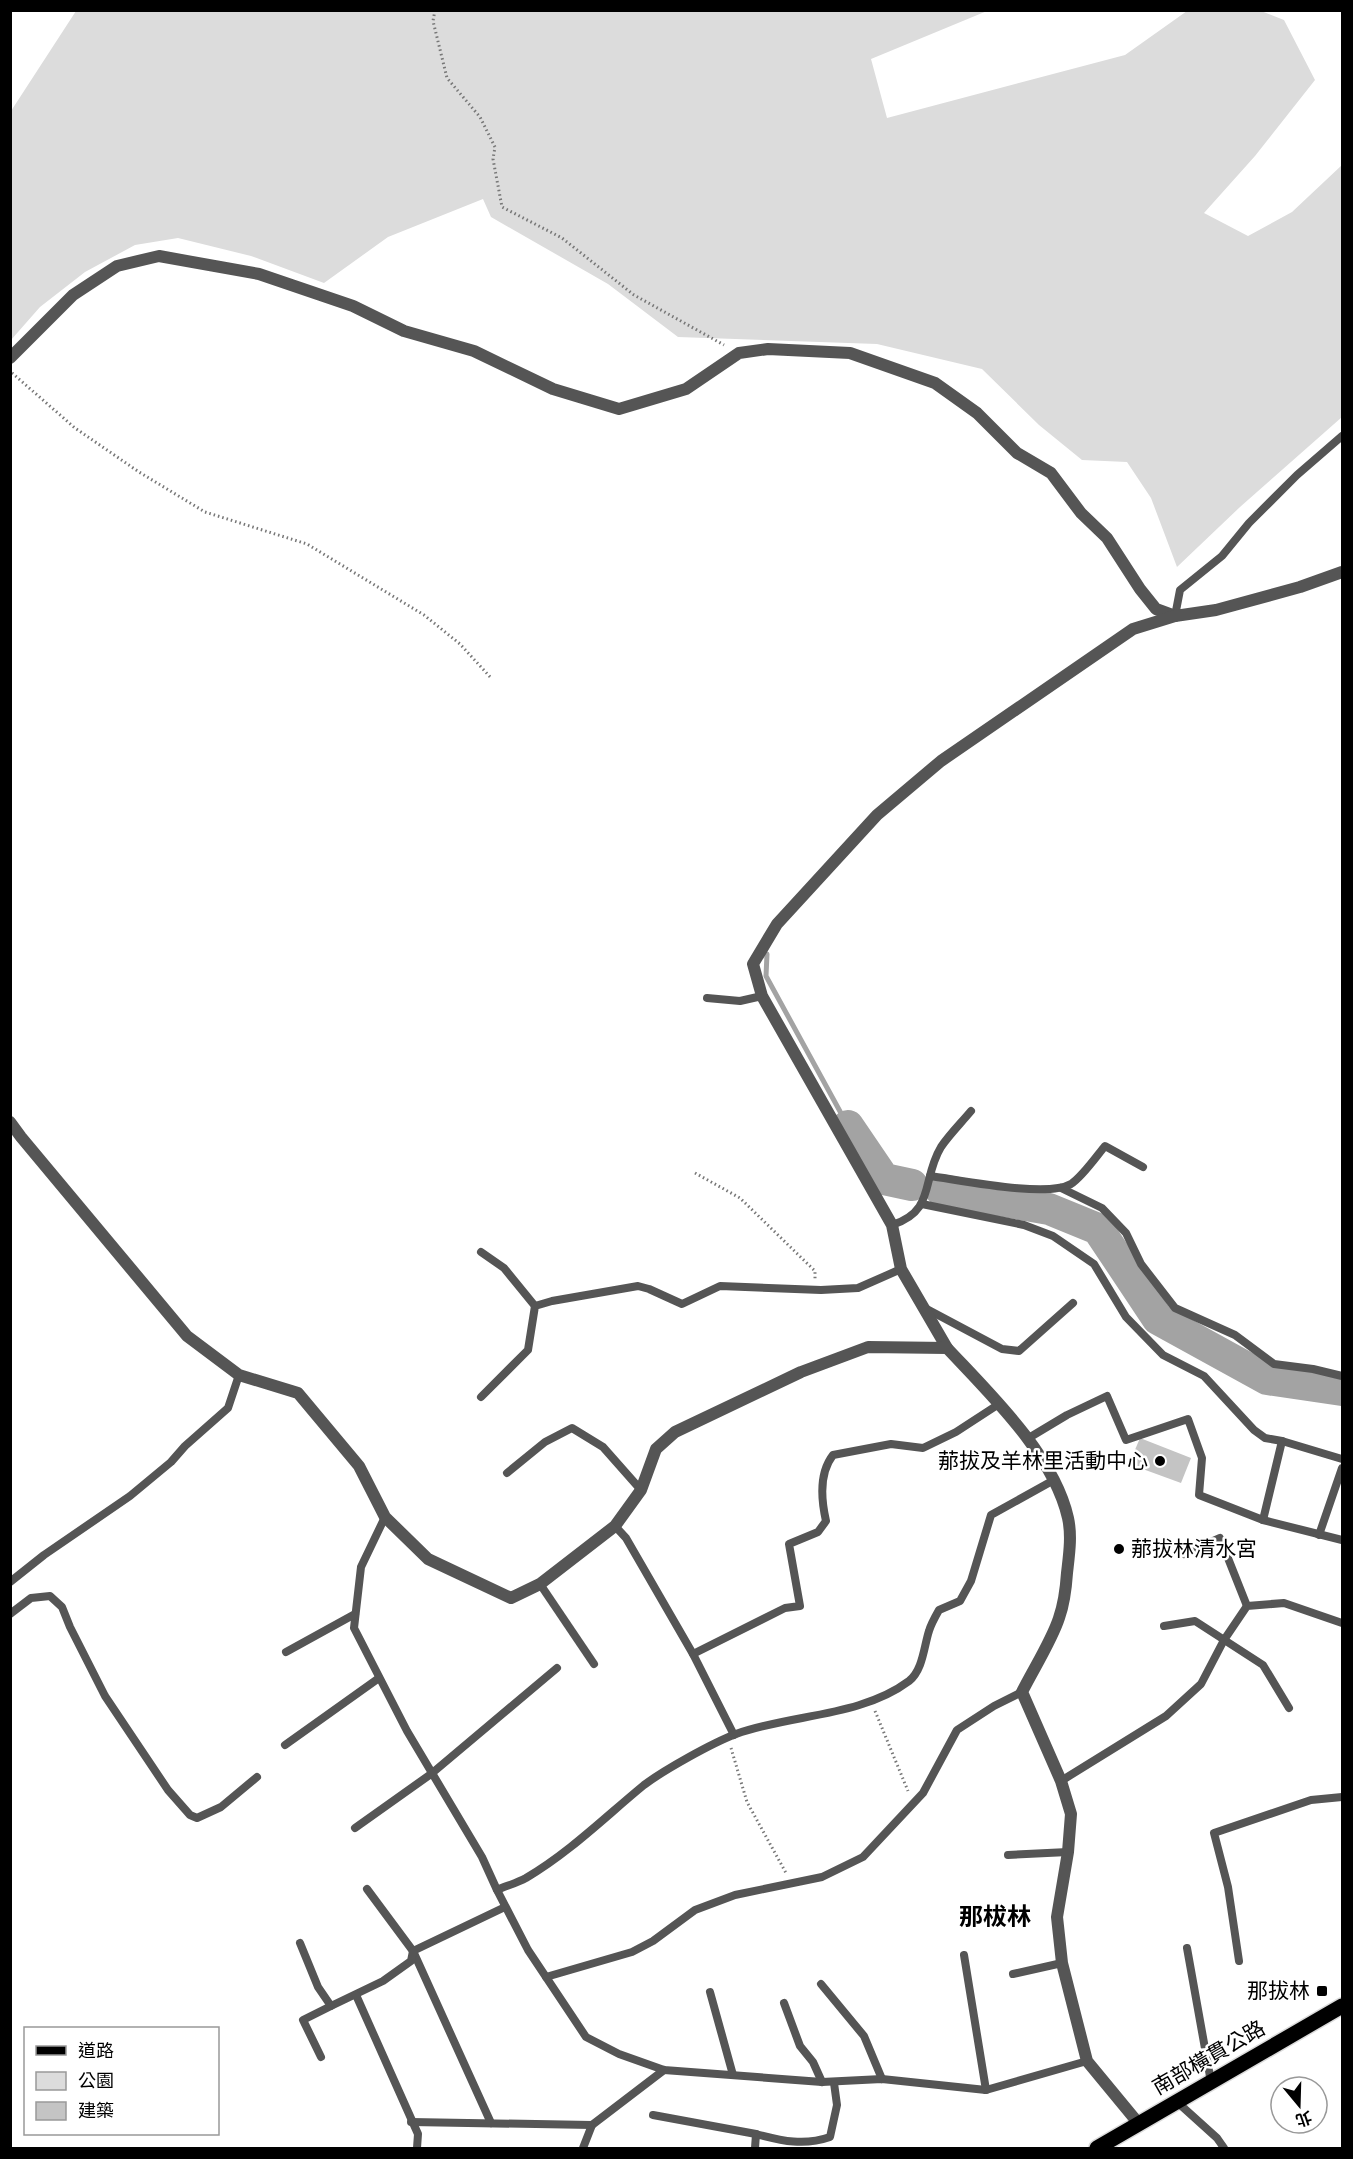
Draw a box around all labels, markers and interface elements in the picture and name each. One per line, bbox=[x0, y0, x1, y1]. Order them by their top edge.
place label: 𦰡拔及羊林里活動中心 bbox=[938, 1450, 1148, 1472]
marker: 𦰡拔及羊林里活動中心 bbox=[1153, 1454, 1167, 1468]
place label: 𦰡拔林清水宮 bbox=[1131, 1538, 1257, 1560]
marker: 𦰡拔林清水宮 bbox=[1112, 1542, 1126, 1556]
district label: 那柭林 bbox=[959, 1904, 1031, 1930]
place label: 那拔林 bbox=[1247, 1980, 1310, 2002]
marker: 那拔林 bbox=[1315, 1984, 1329, 1998]
street label: 南部橫貫公路 bbox=[1149, 2017, 1269, 2099]
legend bbox=[24, 2027, 219, 2135]
text: 道路 bbox=[78, 2041, 114, 2061]
text: 公園 bbox=[78, 2072, 114, 2091]
north arrow bbox=[1269, 2075, 1329, 2135]
text: 建築 bbox=[78, 2101, 114, 2121]
text: 北 bbox=[1293, 2108, 1314, 2129]

